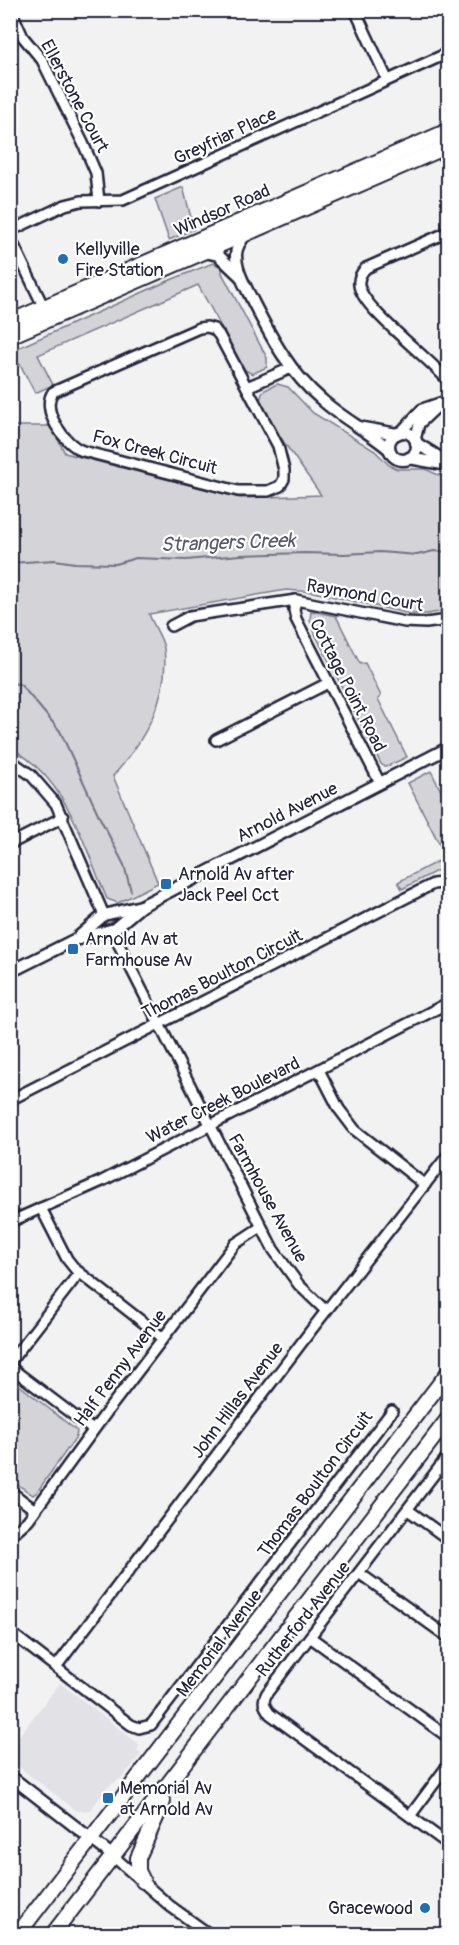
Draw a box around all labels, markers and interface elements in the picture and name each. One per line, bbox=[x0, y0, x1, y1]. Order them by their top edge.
street label: Ellerstone Court bbox=[35, 36, 114, 157]
street label: Greyfriar Place bbox=[170, 103, 280, 170]
street label: Windsor Road bbox=[171, 179, 274, 242]
place label: Kellyville Fire Station bbox=[75, 238, 164, 282]
marker: Kellyville Fire Station bbox=[56, 252, 70, 266]
street label: Fox Creek Circuit bbox=[90, 425, 220, 480]
water label: Strangers Creek bbox=[160, 528, 297, 557]
street label: Raymond Court bbox=[305, 574, 426, 617]
street label: Cottage Point Road bbox=[304, 615, 391, 756]
street label: Arnold Avenue bbox=[233, 777, 342, 848]
place label: Arnold Av after Jack Peel Cct bbox=[178, 863, 295, 907]
marker: Arnold Av after Jack Peel Cct bbox=[159, 877, 173, 891]
street label: Thomas Boulton Circuit bbox=[138, 924, 307, 1025]
place label: Arnold Av at Farmhouse Av bbox=[85, 928, 192, 972]
marker: Arnold Av at Farmhouse Av bbox=[66, 942, 80, 956]
street label: Water Creek Boulevard bbox=[143, 1052, 304, 1149]
street label: Farmhouse Avenue bbox=[223, 1130, 313, 1267]
street label: Half Penny Avenue bbox=[69, 1305, 172, 1431]
street label: John Hillas Avenue bbox=[186, 1338, 289, 1463]
street label: Thomas Boulton Circuit bbox=[253, 1406, 378, 1562]
street label: Rutherford Avenue bbox=[251, 1557, 356, 1682]
street label: Memorial Avenue bbox=[171, 1585, 267, 1702]
place label: Memorial Av at Arnold Av bbox=[120, 1777, 213, 1821]
marker: Memorial Av at Arnold Av bbox=[101, 1791, 115, 1805]
place label: Gracewood bbox=[328, 1897, 413, 1920]
marker: Gracewood bbox=[418, 1901, 432, 1915]

